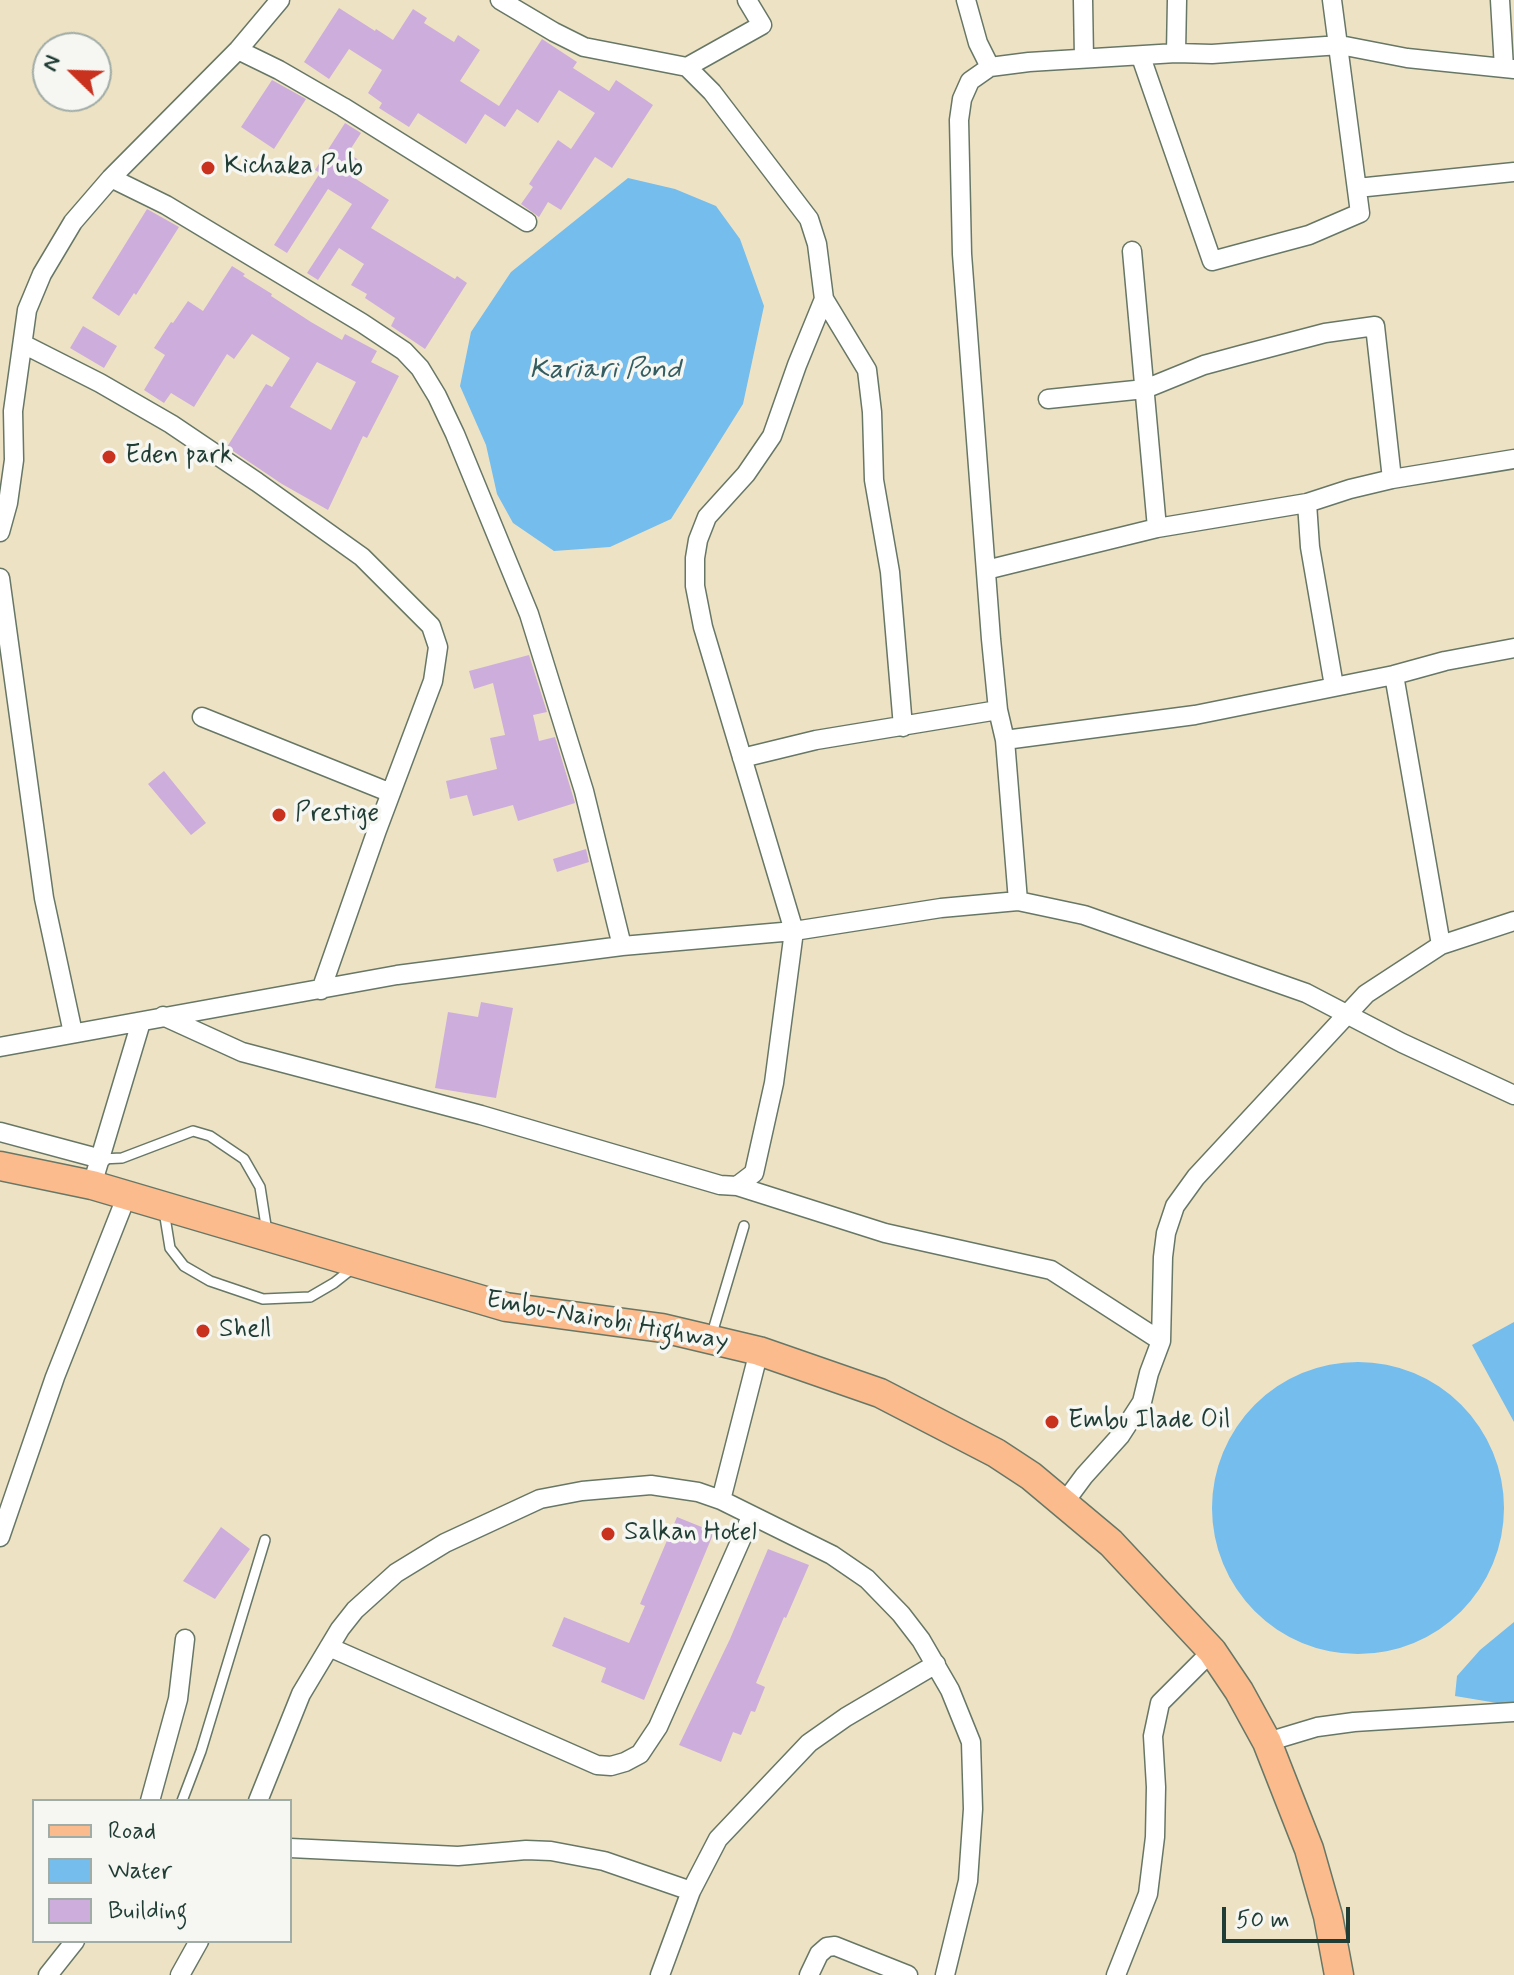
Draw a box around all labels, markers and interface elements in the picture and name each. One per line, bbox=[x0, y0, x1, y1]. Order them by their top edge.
north arrow bbox=[32, 32, 112, 112]
text: N bbox=[36, 51, 67, 76]
place label: Kichaka Pub bbox=[224, 152, 363, 184]
marker: Kichaka Pub bbox=[199, 159, 217, 177]
water label: Kariari Pond bbox=[529, 354, 681, 388]
place label: Eden park bbox=[125, 441, 233, 473]
marker: Eden park bbox=[100, 448, 118, 466]
place label: Prestige bbox=[295, 799, 379, 831]
marker: Prestige bbox=[270, 806, 288, 824]
street label: Embu-Nairobi Highway bbox=[483, 1285, 731, 1359]
place label: Shell bbox=[219, 1315, 271, 1347]
marker: Shell bbox=[194, 1322, 212, 1340]
place label: Embu Ilade Oil bbox=[1068, 1406, 1231, 1438]
marker: Embu Ilade Oil bbox=[1043, 1413, 1061, 1431]
place label: Salkan Hotel bbox=[624, 1518, 757, 1550]
marker: Salkan Hotel bbox=[599, 1525, 617, 1543]
legend bbox=[32, 1799, 292, 1943]
text: Road bbox=[108, 1816, 156, 1847]
text: Water bbox=[108, 1856, 172, 1887]
scale bar bbox=[1226, 1891, 1354, 1941]
text: Building bbox=[108, 1896, 188, 1927]
text: 50 m bbox=[1236, 1905, 1290, 1936]

